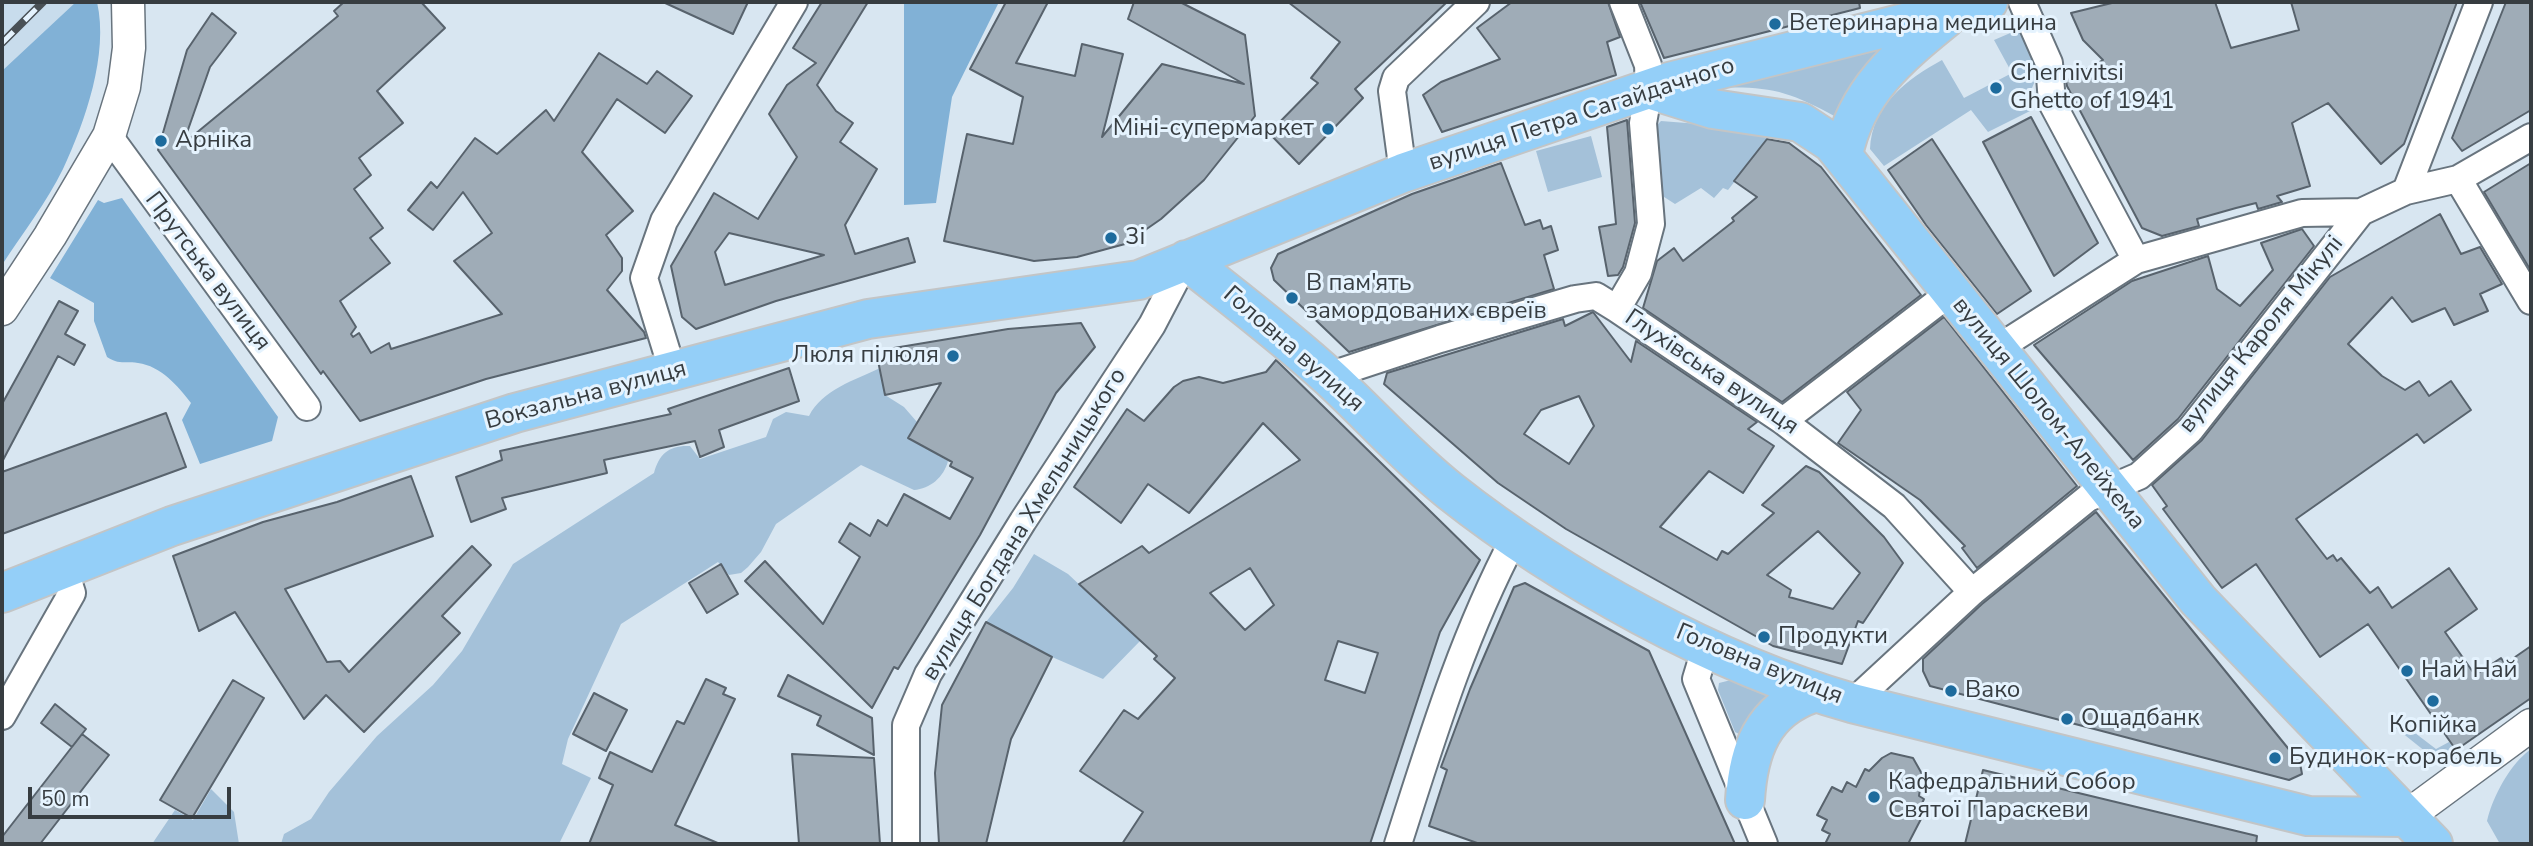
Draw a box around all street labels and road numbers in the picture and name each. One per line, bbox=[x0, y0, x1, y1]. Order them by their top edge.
street label: вулиця Петра Сагайдачного bbox=[1426, 52, 1738, 178]
street label: Прутська вулиця bbox=[138, 187, 276, 357]
street label: вулиця Кароля Мікулі bbox=[2174, 231, 2350, 439]
street label: Головна вулиця bbox=[1217, 281, 1369, 419]
street label: вулиця Шолом-Алейхема bbox=[1945, 292, 2151, 536]
street label: Глухівська вулиця bbox=[1619, 304, 1803, 442]
street label: Вокзальна вулиця bbox=[482, 355, 690, 437]
street label: вулиця Богдана Хмельницького bbox=[917, 363, 1133, 687]
street label: Головна вулиця bbox=[1671, 618, 1847, 712]

